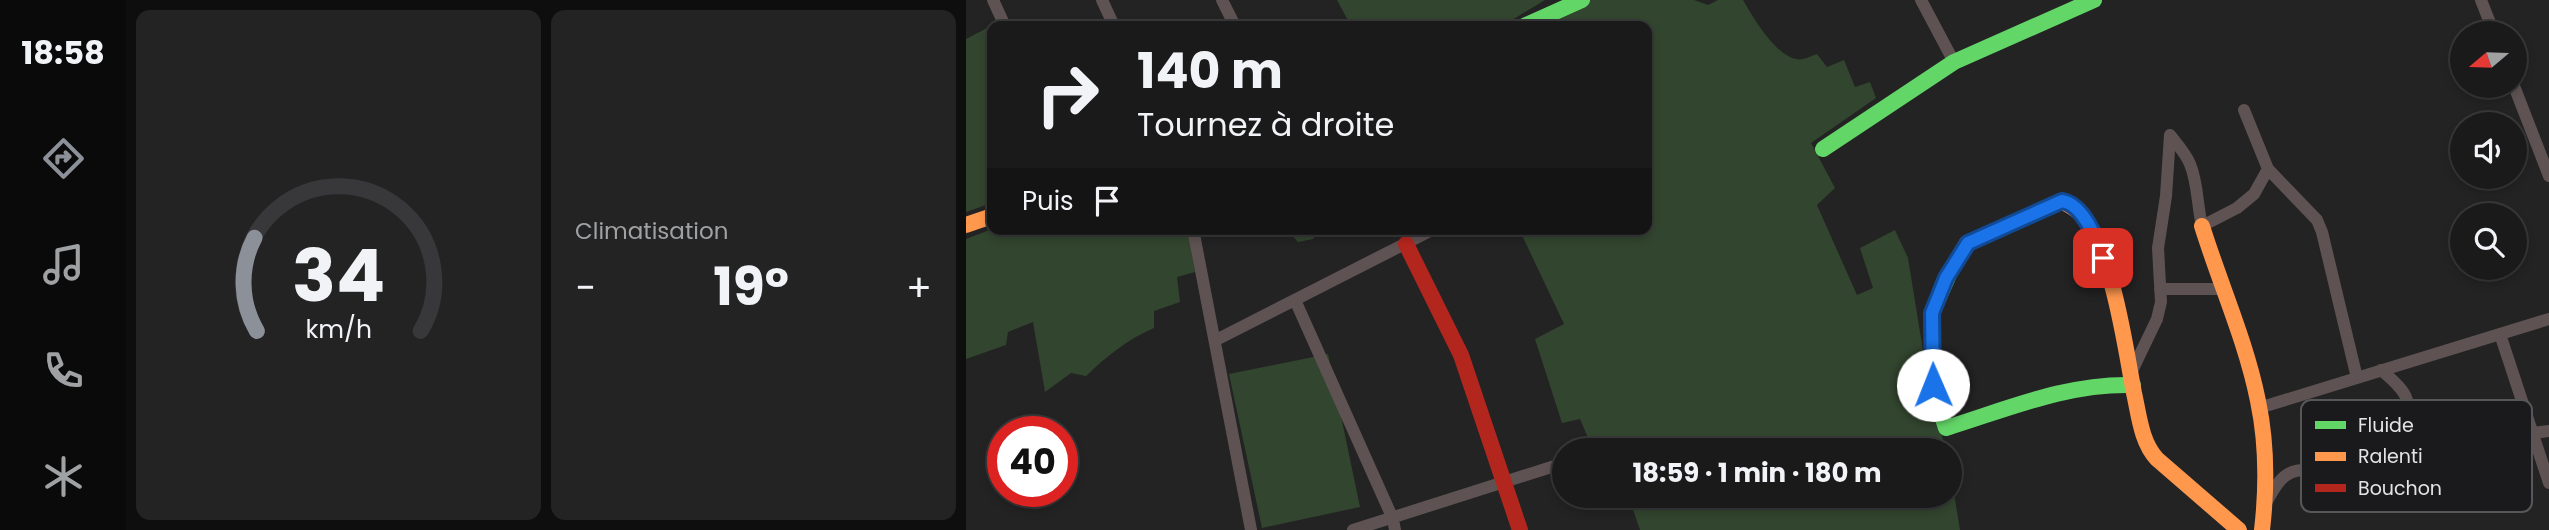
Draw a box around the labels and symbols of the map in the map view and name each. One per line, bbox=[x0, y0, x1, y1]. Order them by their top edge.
north arrow bbox=[2450, 21, 2527, 98]
pin bbox=[2073, 228, 2133, 288]
position arrow bbox=[1896, 348, 1970, 422]
legend bbox=[2301, 400, 2532, 512]
text: Fluide bbox=[2358, 412, 2414, 439]
speed limit sign: 40 bbox=[987, 416, 1078, 507]
text: Ralenti bbox=[2358, 443, 2423, 470]
text: Bouchon bbox=[2358, 475, 2442, 502]

